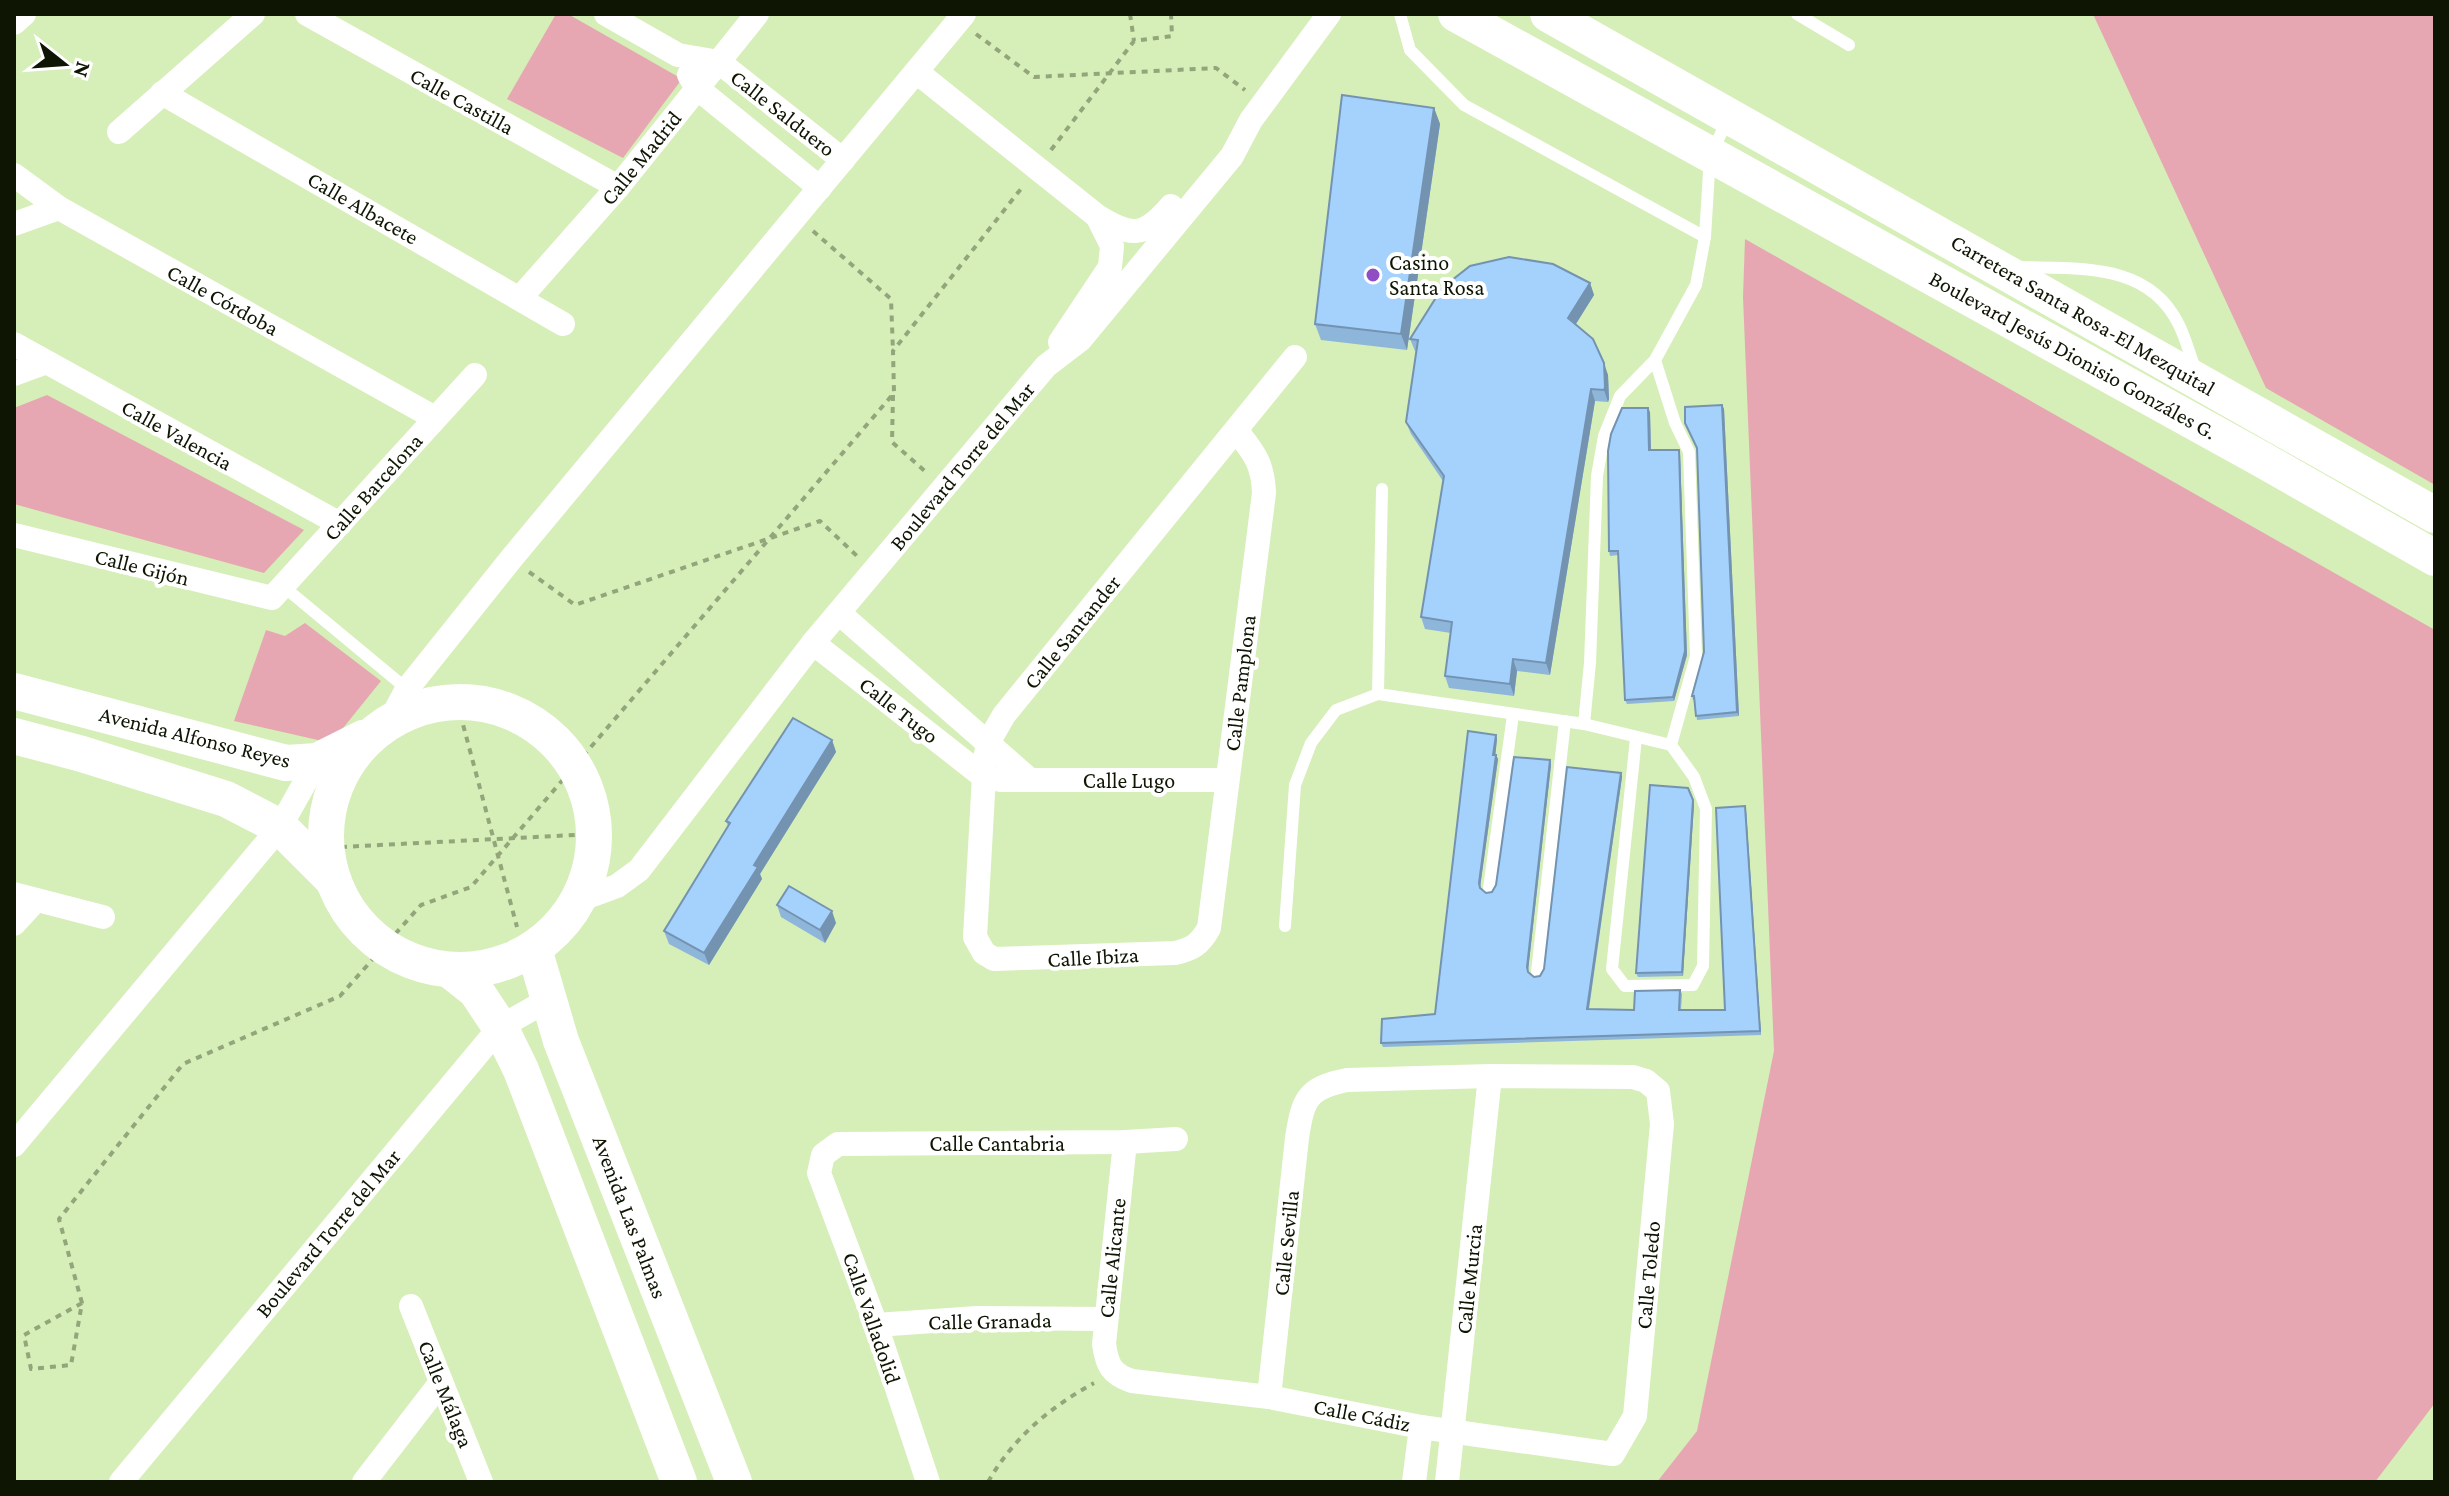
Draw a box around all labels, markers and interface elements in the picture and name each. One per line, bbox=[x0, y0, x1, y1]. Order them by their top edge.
north arrow bbox=[24, 24, 104, 104]
text: N bbox=[69, 59, 97, 81]
street label: Calle Castilla bbox=[406, 62, 518, 140]
street label: Calle Salduero bbox=[726, 64, 840, 162]
street label: Calle Madrid bbox=[596, 106, 687, 210]
street label: Calle Albacete bbox=[303, 166, 423, 250]
street label: Carretera Santa Rosa-El Mezquital bbox=[1947, 229, 2220, 401]
place label: Casino Santa Rosa bbox=[1389, 250, 1484, 300]
street label: Calle Córdoba bbox=[163, 259, 283, 341]
street label: Boulevard Jesús Dionisio Gonzáles G. bbox=[1925, 265, 2221, 445]
marker: Casino Santa Rosa bbox=[1364, 266, 1382, 284]
street label: Boulevard Torre del Mar bbox=[884, 377, 1040, 555]
street label: Calle Valencia bbox=[117, 394, 237, 476]
street label: Calle Barcelona bbox=[318, 428, 428, 546]
street label: Calle Gijón bbox=[92, 543, 192, 591]
street label: Calle Santander bbox=[1019, 570, 1126, 694]
street label: Calle Pamplona bbox=[1219, 613, 1261, 753]
street label: Calle Tugo bbox=[855, 671, 944, 749]
street label: Avenida Alfonso Reyes bbox=[97, 701, 293, 773]
street label: Calle Lugo bbox=[1083, 768, 1175, 793]
street label: Calle Ibiza bbox=[1047, 942, 1139, 972]
street label: Calle Cantabria bbox=[929, 1131, 1065, 1156]
street label: Avenida Las Palmas bbox=[587, 1132, 673, 1302]
street label: Boulevard Torre del Mar bbox=[250, 1144, 406, 1322]
street label: Calle Sevilla bbox=[1268, 1189, 1304, 1297]
street label: Calle Alicante bbox=[1093, 1197, 1131, 1319]
street label: Calle Toledo bbox=[1631, 1220, 1665, 1330]
street label: Calle Murcia bbox=[1451, 1223, 1487, 1335]
street label: Calle Valladolid bbox=[838, 1249, 906, 1387]
street label: Calle Granada bbox=[928, 1307, 1052, 1335]
street label: Calle Málaga bbox=[413, 1337, 479, 1451]
street label: Calle Cádiz bbox=[1311, 1393, 1413, 1437]

